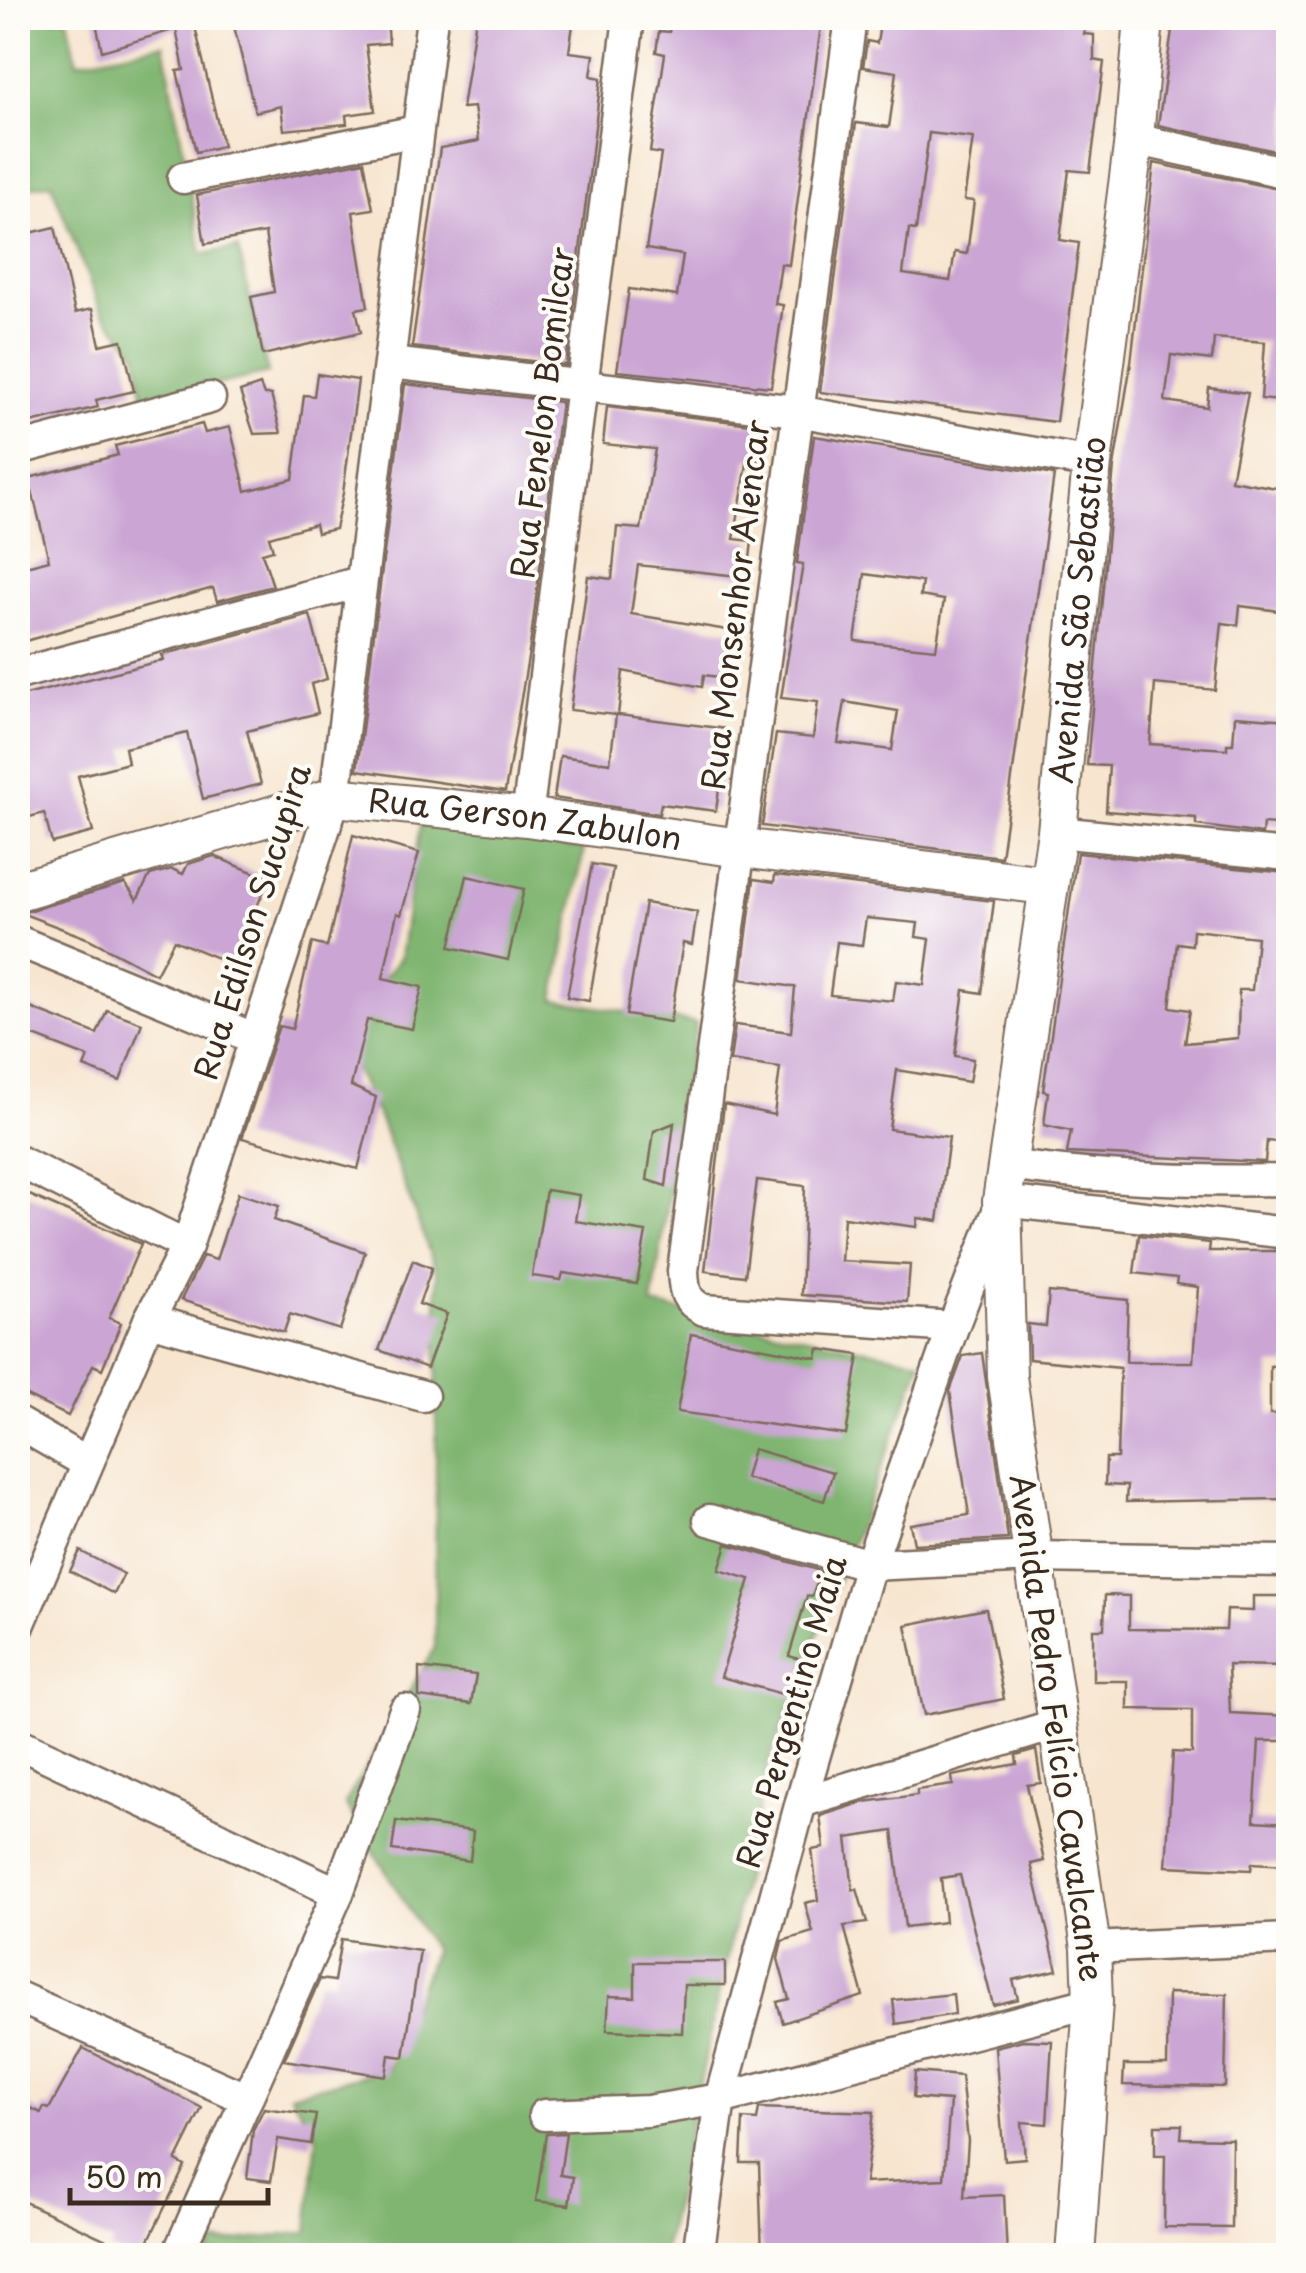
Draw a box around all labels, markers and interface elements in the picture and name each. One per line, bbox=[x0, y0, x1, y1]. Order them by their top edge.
street label: Rua Fenelon Bomilcar bbox=[497, 244, 585, 581]
street label: Rua Monsenhor Alencar bbox=[687, 417, 781, 793]
street label: Avenida São Sebastião bbox=[1036, 433, 1117, 785]
street label: Rua Edilson Sucupira bbox=[180, 758, 322, 1085]
street label: Rua Gerson Zabulon bbox=[366, 775, 685, 861]
street label: Avenida Pedro Felício Cavalcante bbox=[999, 1471, 1117, 1984]
street label: Rua Pergentino Maia bbox=[722, 1550, 858, 1873]
scale bar bbox=[70, 2143, 268, 2205]
text: 50 m bbox=[85, 2153, 163, 2198]

